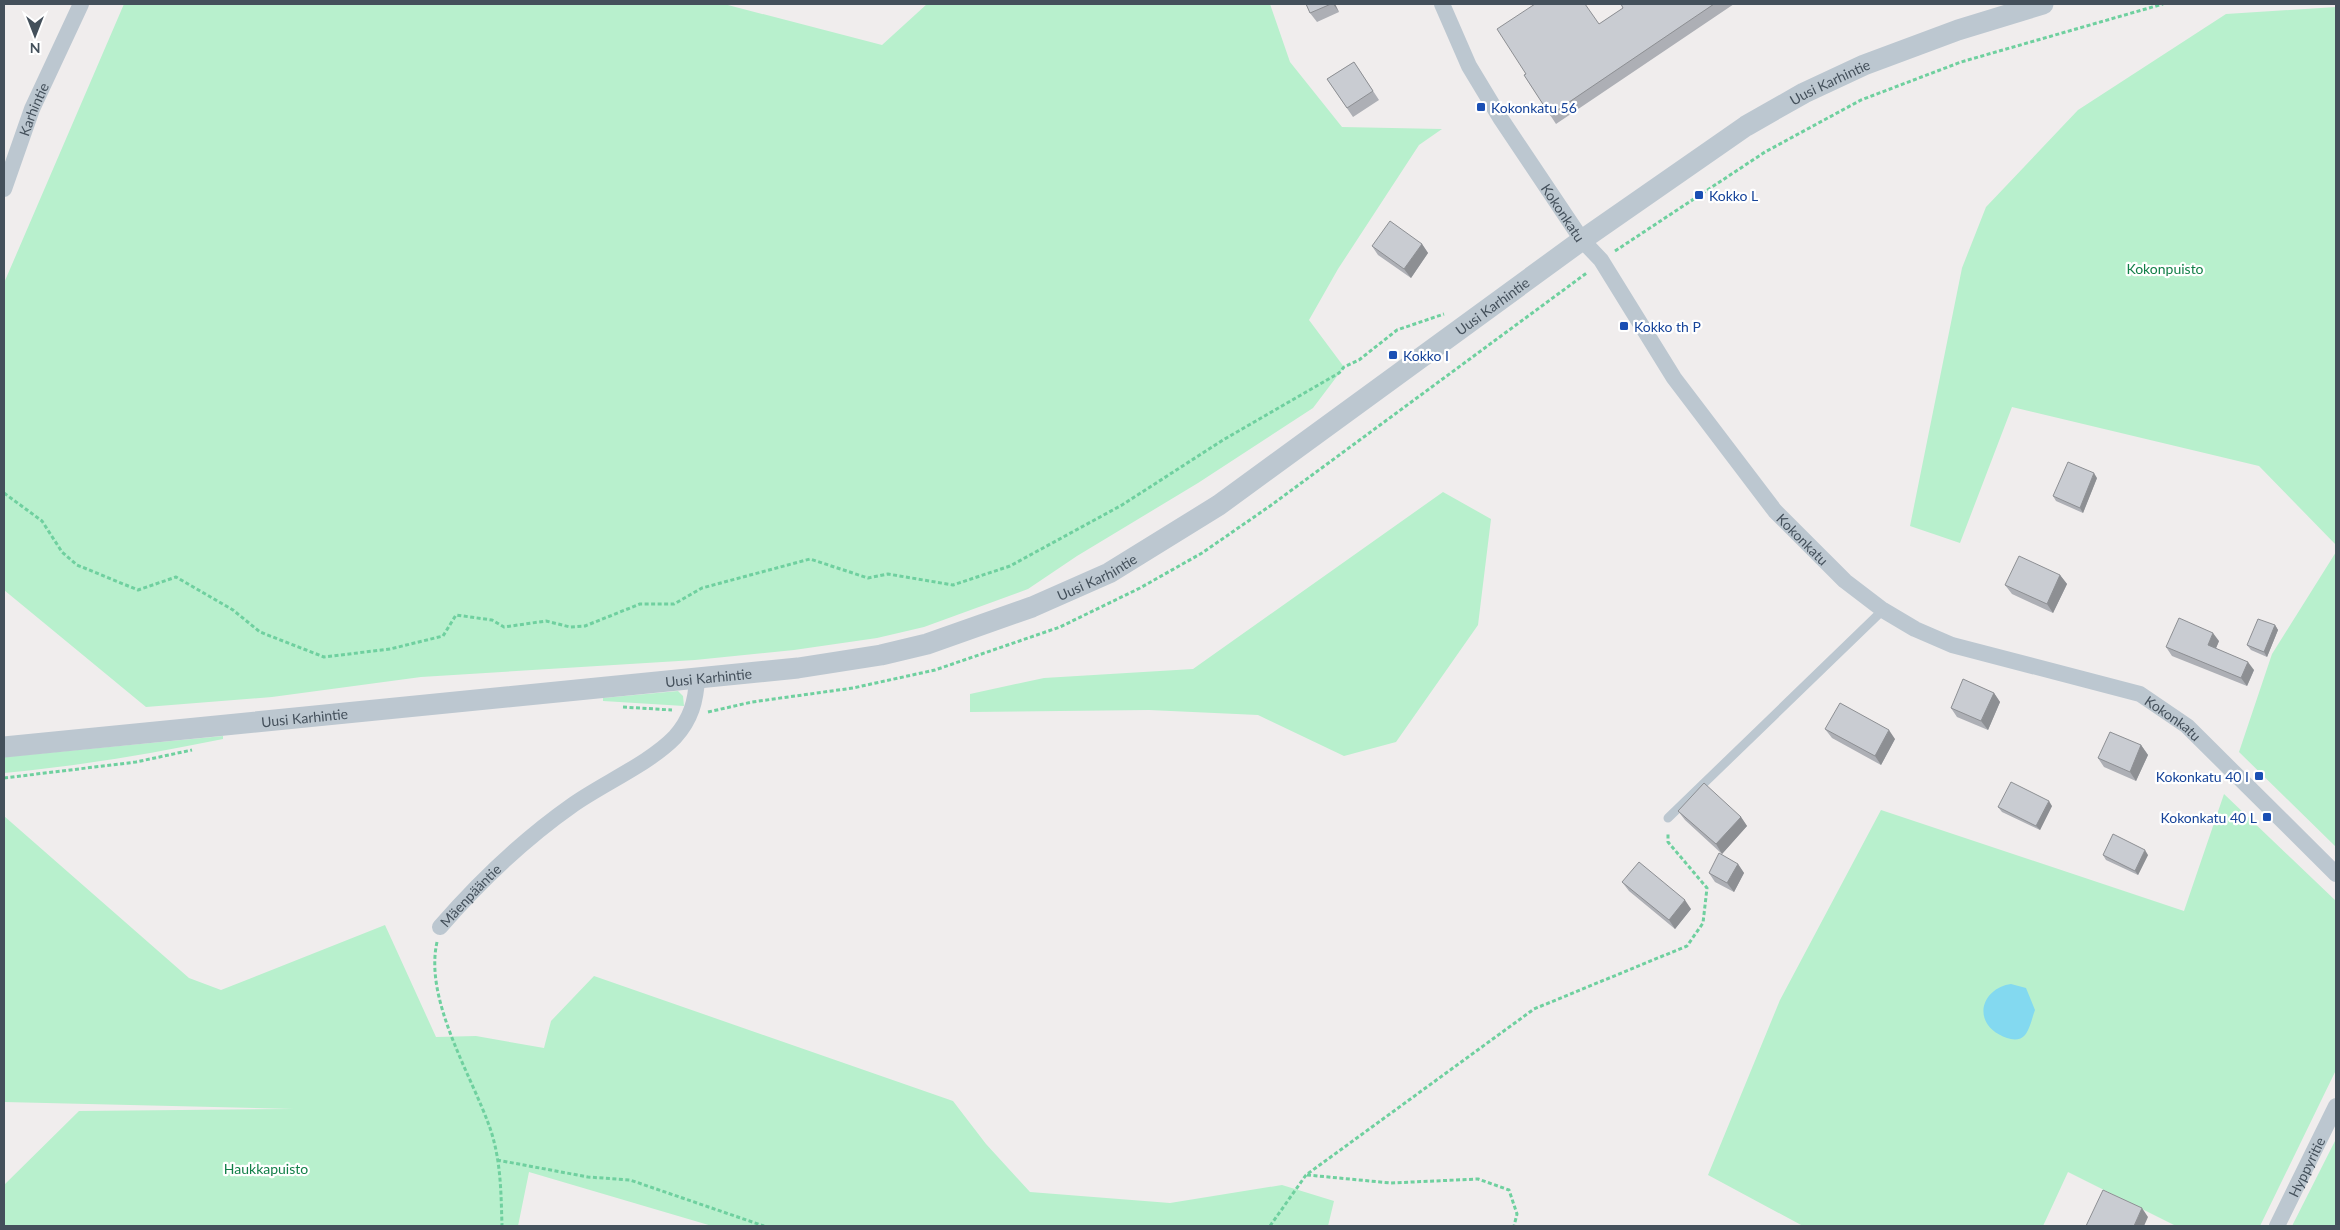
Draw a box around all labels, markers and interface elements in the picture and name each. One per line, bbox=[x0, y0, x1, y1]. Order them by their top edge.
north arrow bbox=[10, 10, 60, 60]
text: N bbox=[30, 40, 40, 57]
street label: Uusi Karhintie bbox=[1786, 55, 1872, 108]
street label: Karhintie bbox=[15, 80, 52, 138]
place label: Kokonkatu 56 bbox=[1491, 99, 1577, 116]
marker: Kokonkatu 56 bbox=[1475, 101, 1487, 113]
street label: Kokonkatu bbox=[1538, 180, 1589, 245]
place label: Kokko L bbox=[1709, 187, 1758, 204]
marker: Kokko L bbox=[1693, 189, 1705, 201]
park label: Kokonpuisto bbox=[2126, 260, 2204, 277]
street label: Uusi Karhintie bbox=[1452, 273, 1532, 338]
place label: Kokko th P bbox=[1634, 318, 1701, 335]
marker: Kokko th P bbox=[1618, 320, 1630, 332]
place label: Kokko I bbox=[1403, 347, 1449, 364]
marker: Kokko I bbox=[1387, 349, 1399, 361]
street label: Kokonkatu bbox=[1774, 510, 1832, 568]
street label: Uusi Karhintie bbox=[1054, 550, 1140, 604]
street label: Uusi Karhintie bbox=[664, 664, 753, 690]
street label: Kokonkatu bbox=[2142, 691, 2205, 744]
street label: Uusi Karhintie bbox=[260, 704, 349, 730]
place label: Kokonkatu 40 I bbox=[2156, 768, 2249, 785]
marker: Kokonkatu 40 I bbox=[2253, 770, 2265, 782]
place label: Kokonkatu 40 L bbox=[2160, 809, 2257, 826]
marker: Kokonkatu 40 L bbox=[2261, 811, 2273, 823]
street label: Mäenpääntie bbox=[436, 860, 504, 930]
street label: Hyppyritie bbox=[2284, 1134, 2328, 1200]
park label: Haukkapuisto bbox=[224, 1160, 308, 1177]

